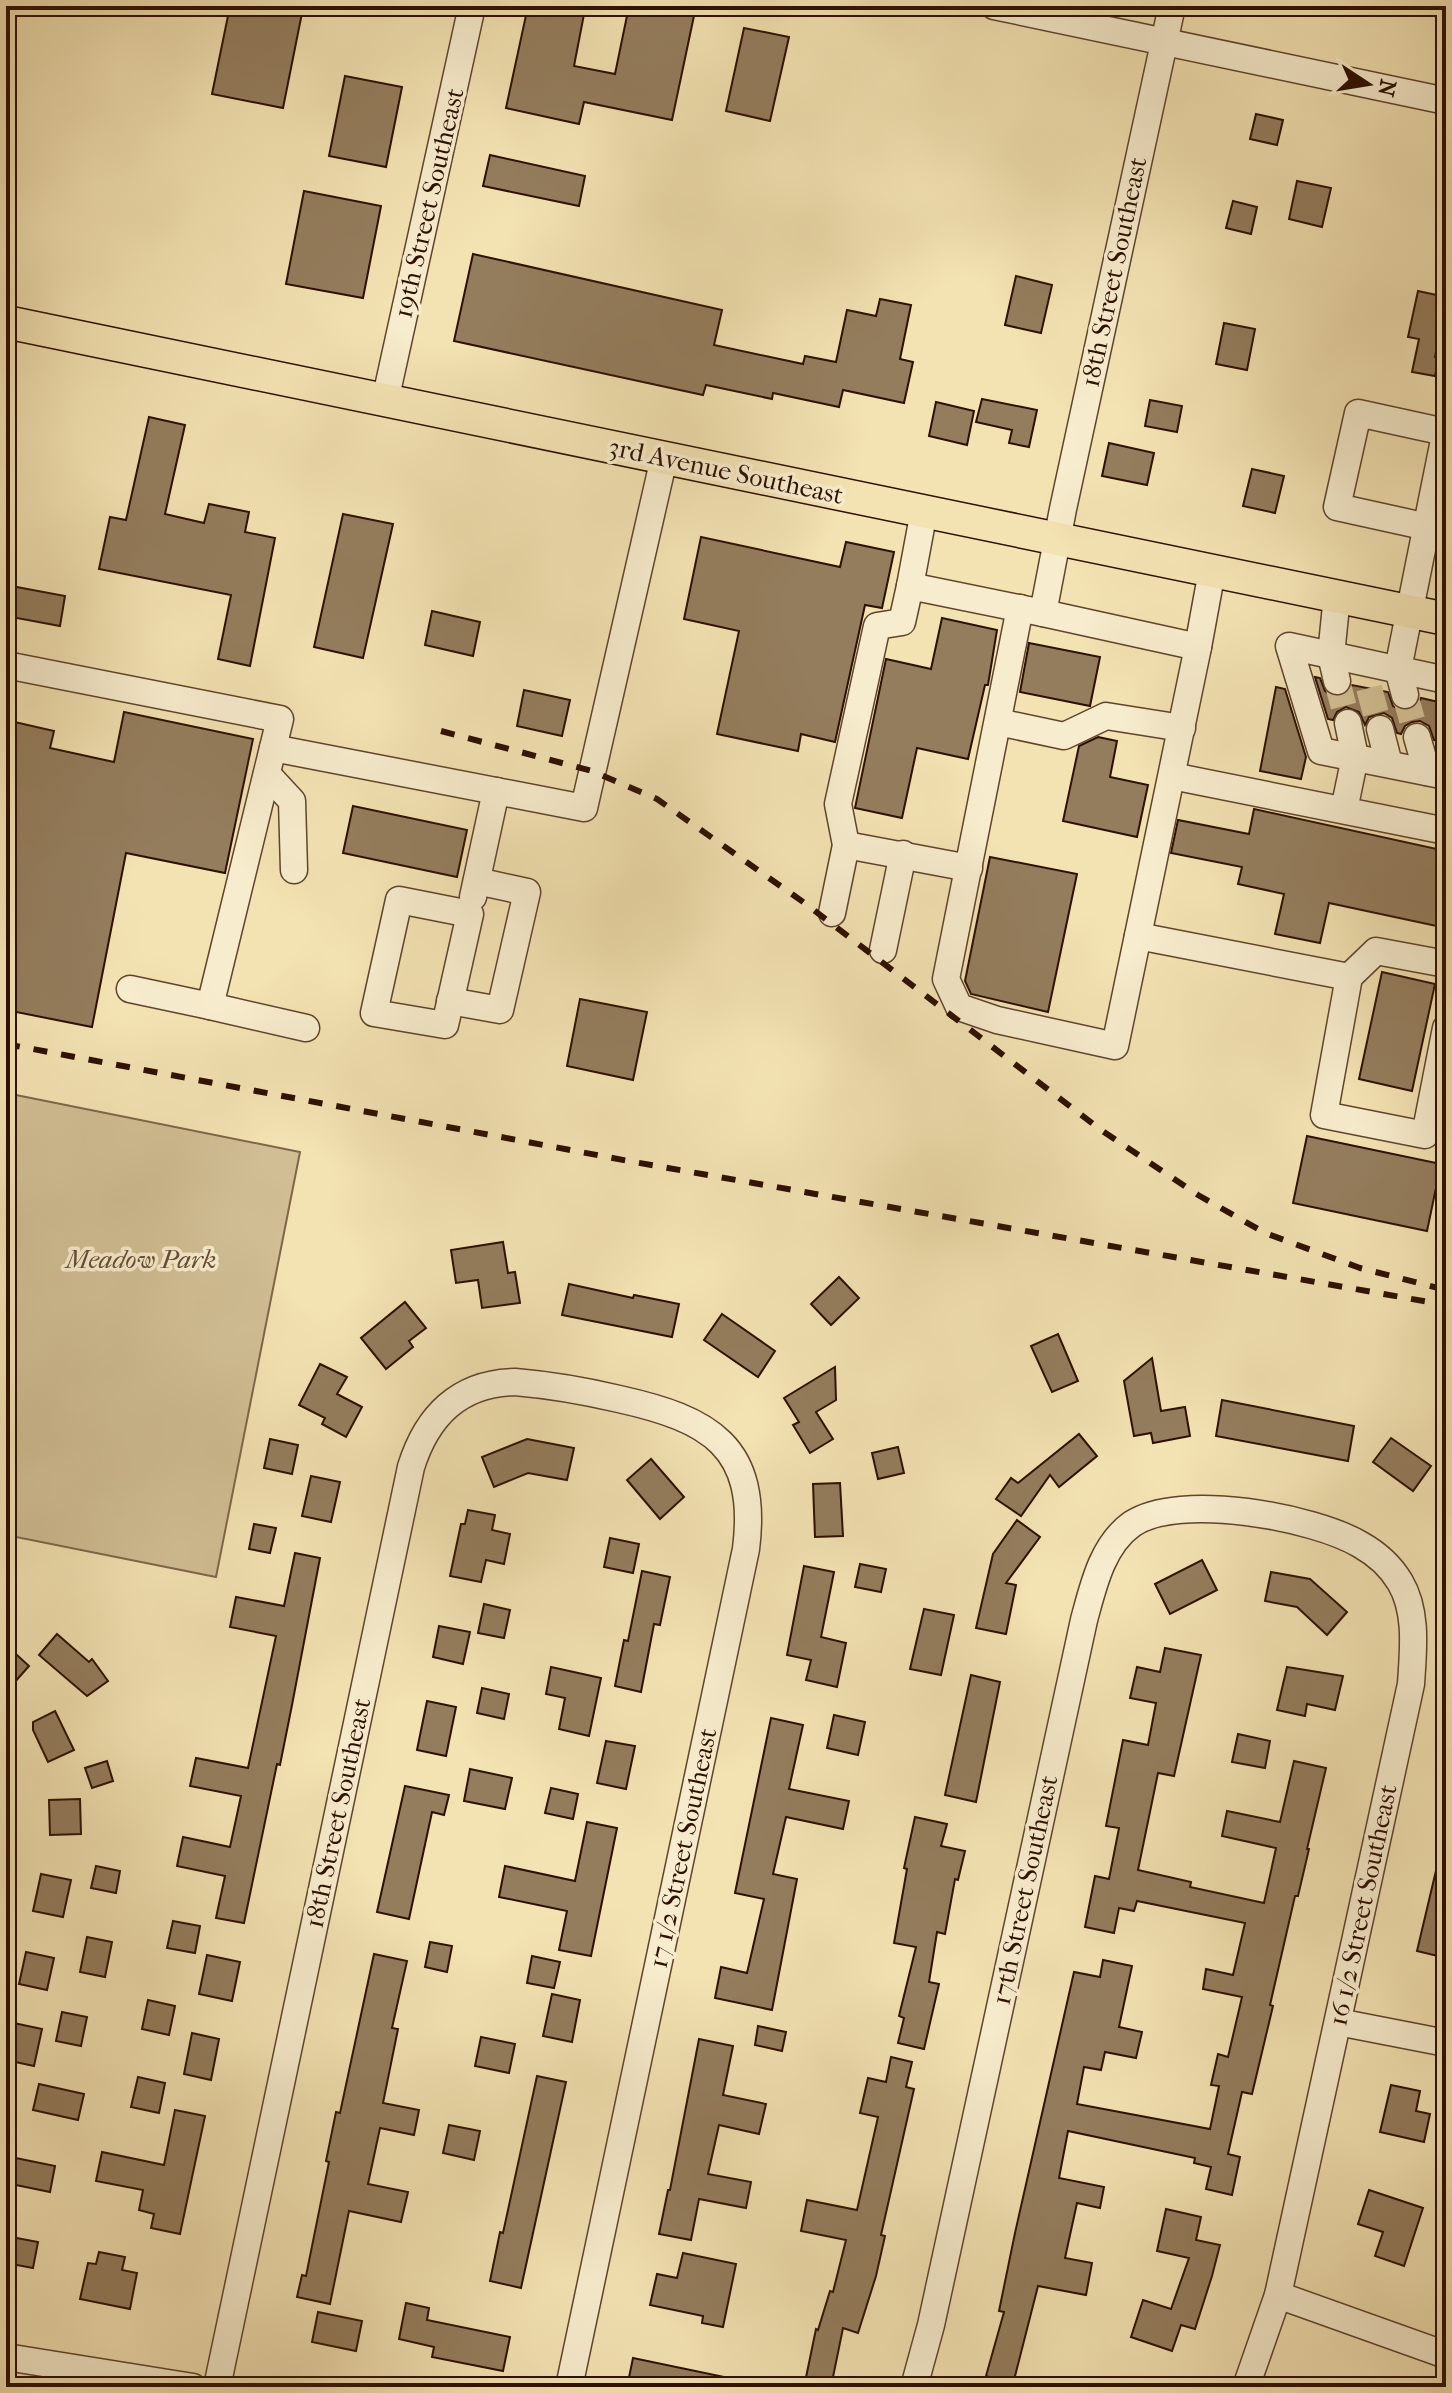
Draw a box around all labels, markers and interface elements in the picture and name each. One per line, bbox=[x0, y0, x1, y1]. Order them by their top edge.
north arrow bbox=[1328, 44, 1408, 124]
text: N bbox=[1372, 77, 1401, 99]
street label: 19th Street Southeast bbox=[387, 84, 471, 321]
street label: 18th Street Southeast bbox=[1074, 153, 1154, 390]
street label: 3rd Avenue Southeast bbox=[606, 431, 847, 511]
park label: Meadow Park bbox=[64, 1244, 216, 1275]
street label: 18th Street Southeast bbox=[298, 1694, 378, 1931]
street label: 17 1/2 Street Southeast bbox=[642, 1724, 724, 1971]
street label: 17th Street Southeast bbox=[986, 1772, 1065, 2008]
street label: 16 1/2 Street Southeast bbox=[1322, 1781, 1404, 2029]

